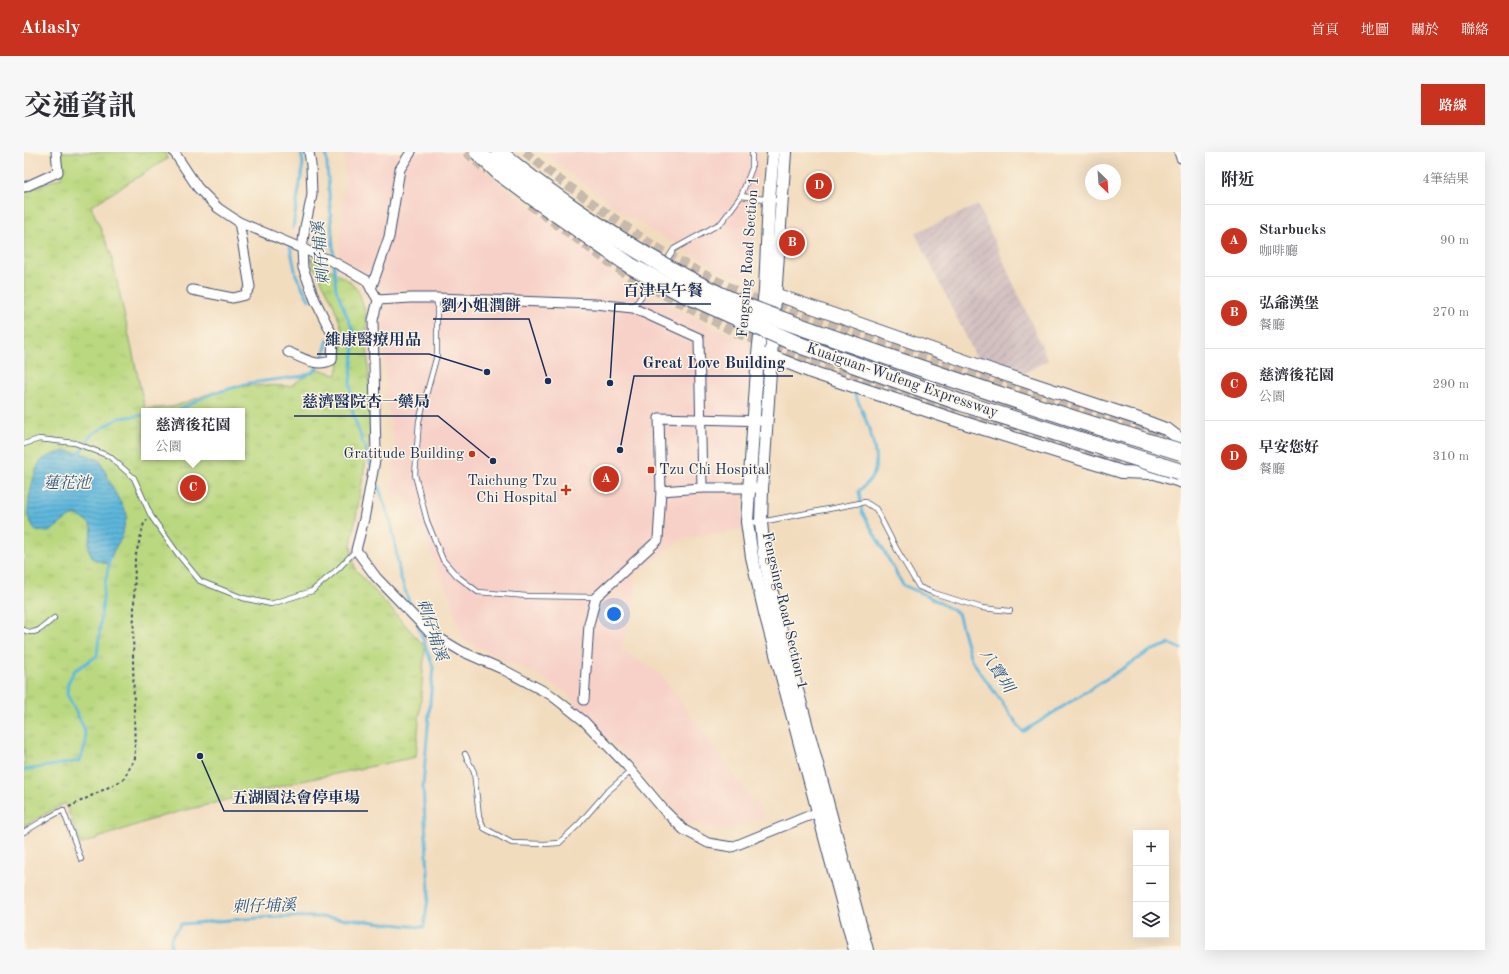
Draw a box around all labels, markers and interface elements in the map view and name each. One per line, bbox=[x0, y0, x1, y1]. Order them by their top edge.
text: Atlasly bbox=[20, 19, 81, 38]
text: 首頁 bbox=[1311, 23, 1339, 37]
text: 地圖 bbox=[1361, 23, 1389, 37]
text: 關於 bbox=[1411, 23, 1439, 37]
text: 聯絡 bbox=[1461, 23, 1489, 37]
button: 路線 bbox=[1421, 84, 1485, 125]
text: 交通資訊 bbox=[24, 94, 136, 122]
north arrow bbox=[1085, 164, 1121, 200]
pin: D bbox=[806, 171, 832, 201]
text: 附近 bbox=[1221, 172, 1255, 189]
text: 4筆結果 bbox=[1422, 173, 1469, 186]
street label: Fengsing Road Section 1 bbox=[736, 176, 762, 338]
water label: 刺仔埔溪 bbox=[309, 218, 333, 286]
text: Starbucks bbox=[1259, 223, 1326, 238]
pin: B bbox=[779, 228, 805, 258]
text: A bbox=[1229, 234, 1239, 247]
text: 90 m bbox=[1440, 234, 1469, 247]
text: 咖啡廳 bbox=[1259, 245, 1298, 258]
callout: 百津早午餐 bbox=[615, 276, 711, 304]
text: 百津早午餐 bbox=[623, 282, 703, 300]
callout: 劉小姐潤餅 bbox=[433, 291, 529, 319]
text: 劉小姐潤餅 bbox=[441, 297, 521, 315]
text: 弘爺漢堡 bbox=[1259, 297, 1319, 312]
text: B bbox=[1229, 306, 1239, 319]
text: 270 m bbox=[1432, 306, 1469, 319]
text: 餐廳 bbox=[1259, 319, 1285, 332]
callout: 維康醫療用品 bbox=[317, 326, 429, 354]
text: 維康醫療用品 bbox=[325, 330, 421, 349]
street label: Kuaiguan-Wufeng Expressway bbox=[804, 341, 1000, 421]
callout: Great Love Building bbox=[634, 348, 793, 376]
text: Great Love Building bbox=[643, 356, 786, 372]
text: 慈濟後花園 bbox=[1259, 369, 1334, 384]
text: C bbox=[1230, 378, 1238, 391]
text: 290 m bbox=[1432, 378, 1469, 391]
callout: 慈濟醫院杏一藥局 bbox=[294, 388, 438, 416]
text: 公園 bbox=[1259, 391, 1285, 404]
text: 慈濟醫院杏一藥局 bbox=[302, 392, 430, 411]
popup bbox=[141, 408, 245, 460]
text: 慈濟後花園 bbox=[155, 419, 231, 434]
text: 公園 bbox=[155, 441, 182, 454]
text: 早安您好 bbox=[1259, 441, 1319, 456]
place label: Gratitude Building bbox=[344, 447, 464, 462]
marker: Gratitude Building bbox=[467, 449, 477, 459]
text: D bbox=[1229, 450, 1239, 463]
text: 310 m bbox=[1432, 450, 1469, 463]
place label: Tzu Chi Hospital bbox=[659, 463, 769, 478]
text: 餐廳 bbox=[1259, 463, 1285, 476]
pin: A bbox=[593, 464, 619, 494]
marker: Tzu Chi Hospital bbox=[646, 465, 656, 475]
pin: C bbox=[180, 473, 206, 503]
water label: 蓮花池 bbox=[43, 474, 93, 492]
place label: Taichung Tzu Chi Hospital bbox=[467, 474, 557, 506]
marker: Taichung Tzu Chi Hospital bbox=[560, 484, 572, 496]
street label: Fengsing Road Section 1 bbox=[759, 531, 809, 691]
water label: 刺仔埔溪 bbox=[414, 596, 451, 665]
your location bbox=[604, 604, 624, 624]
water label: 八寶圳 bbox=[976, 645, 1019, 698]
callout: 五湖園法會停車場 bbox=[224, 783, 368, 811]
text: 五湖園法會停車場 bbox=[232, 788, 360, 807]
map controls bbox=[1133, 830, 1169, 938]
button: + bbox=[1133, 830, 1169, 866]
button: − bbox=[1133, 866, 1169, 902]
water label: 刺仔埔溪 bbox=[232, 896, 298, 916]
button: layers bbox=[1133, 902, 1169, 938]

